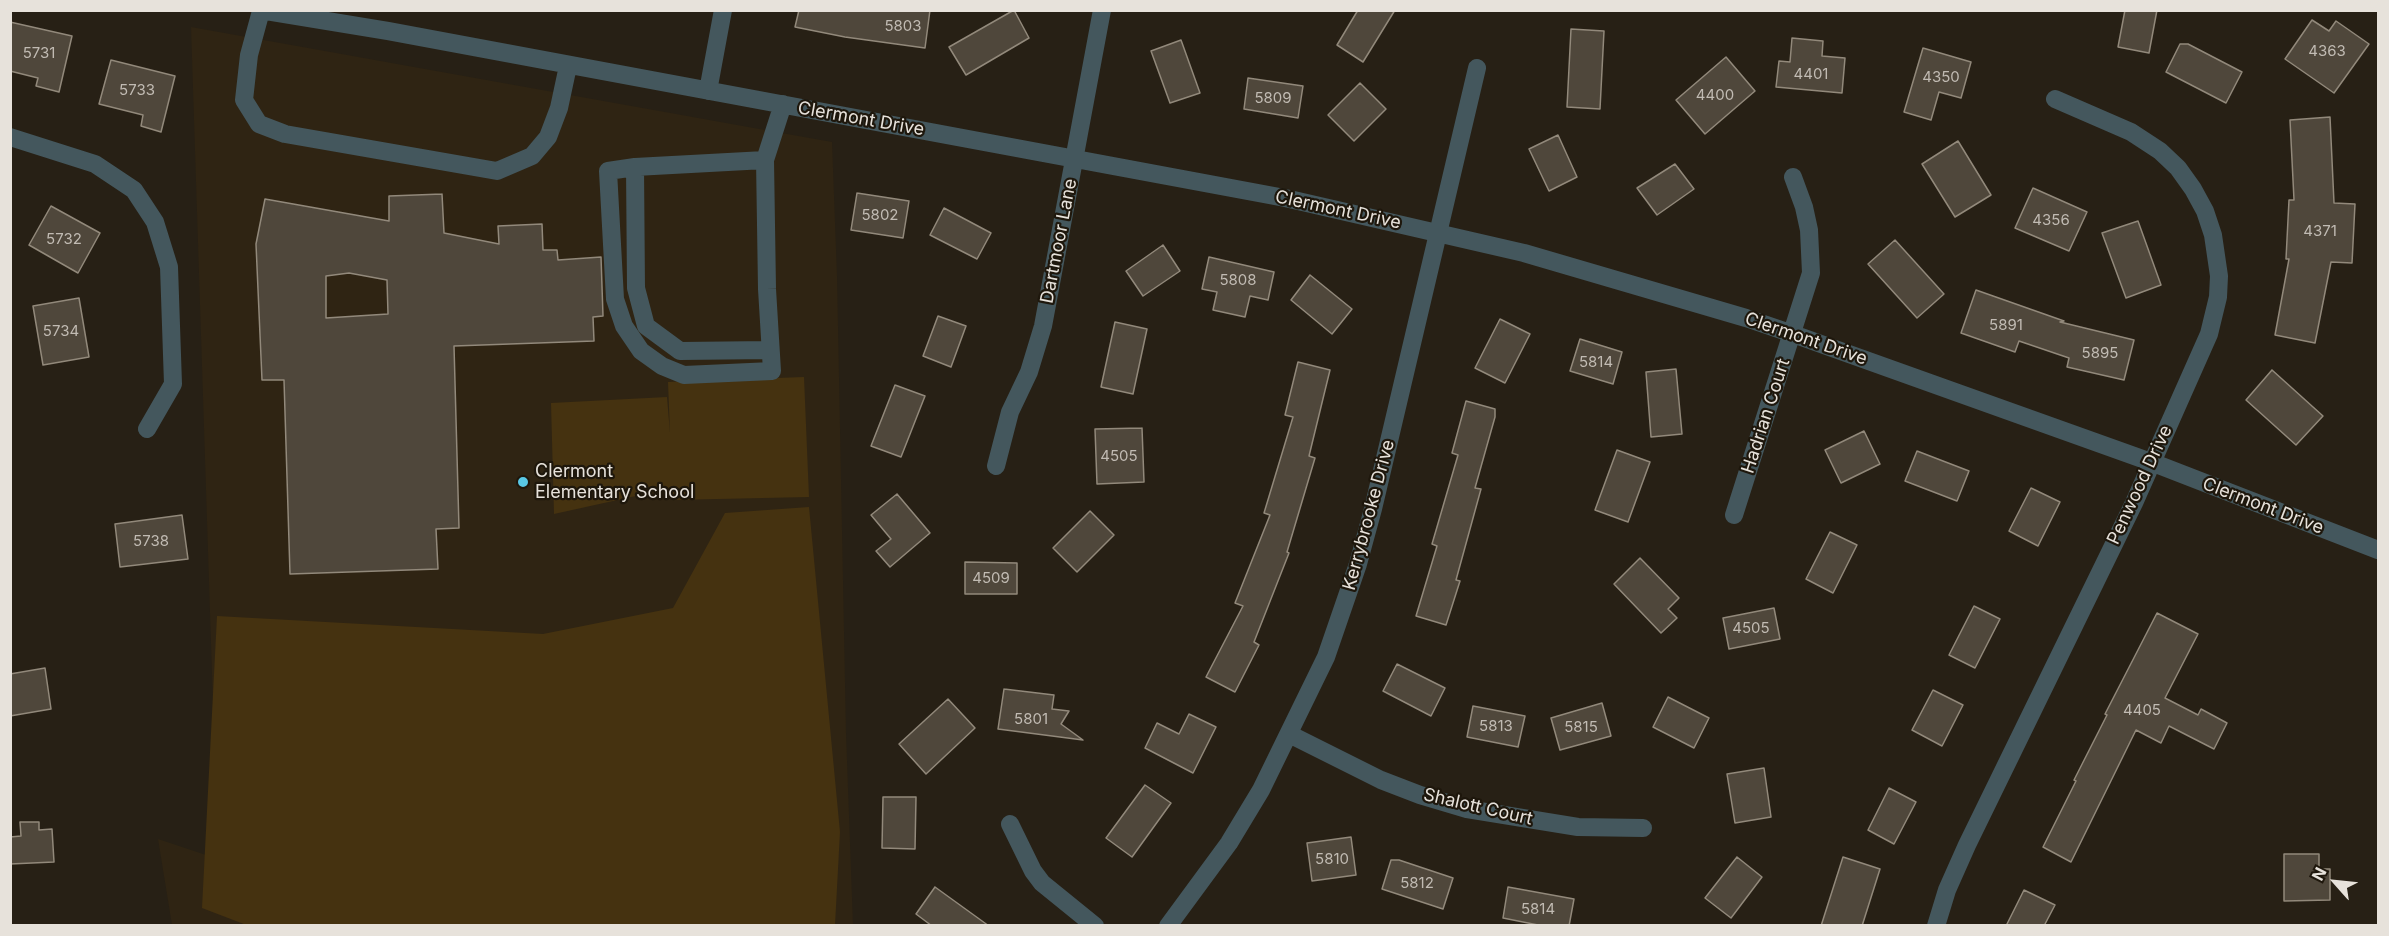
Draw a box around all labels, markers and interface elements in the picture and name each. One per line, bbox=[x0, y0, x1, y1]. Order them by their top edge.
house number: 5803 bbox=[884, 17, 922, 35]
house number: 4363 bbox=[2308, 42, 2346, 60]
house number: 5731 bbox=[23, 44, 55, 62]
house number: 4401 bbox=[1794, 65, 1828, 83]
house number: 4350 bbox=[1922, 68, 1960, 86]
house number: 5733 bbox=[119, 81, 155, 99]
house number: 4400 bbox=[1696, 86, 1734, 104]
house number: 5809 bbox=[1254, 89, 1292, 107]
street label: Clermont Drive bbox=[796, 97, 926, 141]
street label: Dartmoor Lane bbox=[1036, 177, 1082, 305]
street label: Clermont Drive bbox=[1273, 186, 1403, 234]
house number: 5802 bbox=[861, 206, 899, 224]
house number: 4356 bbox=[2032, 211, 2070, 229]
house number: 4371 bbox=[2303, 222, 2337, 240]
house number: 5732 bbox=[46, 230, 82, 248]
house number: 5808 bbox=[1219, 271, 1257, 289]
street label: Clermont Drive bbox=[1742, 308, 1870, 370]
house number: 5891 bbox=[1989, 316, 2023, 334]
house number: 5734 bbox=[43, 322, 79, 340]
house number: 5895 bbox=[2082, 344, 2118, 362]
house number: 5814 bbox=[1579, 353, 1613, 371]
street label: Hadrian Court bbox=[1737, 356, 1795, 476]
street label: Penwood Drive bbox=[2103, 422, 2177, 548]
street label: Kerrybrooke Drive bbox=[1339, 437, 1399, 593]
house number: 4505 bbox=[1100, 447, 1138, 465]
place label: Clermont Elementary School bbox=[535, 461, 694, 504]
street label: Clermont Drive bbox=[2199, 473, 2327, 539]
marker: Clermont Elementary School bbox=[516, 475, 530, 489]
house number: 5738 bbox=[133, 532, 169, 550]
house number: 4509 bbox=[972, 569, 1010, 587]
house number: 4505 bbox=[1732, 619, 1770, 637]
house number: 4405 bbox=[2123, 701, 2161, 719]
house number: 5801 bbox=[1014, 710, 1048, 728]
house number: 5813 bbox=[1479, 717, 1513, 735]
house number: 5815 bbox=[1564, 718, 1598, 736]
street label: Shalott Court bbox=[1421, 784, 1535, 830]
house number: 5810 bbox=[1315, 850, 1349, 868]
north arrow bbox=[2305, 852, 2365, 912]
text: N bbox=[2307, 864, 2331, 884]
house number: 5812 bbox=[1400, 874, 1434, 892]
house number: 5814 bbox=[1521, 900, 1555, 918]

